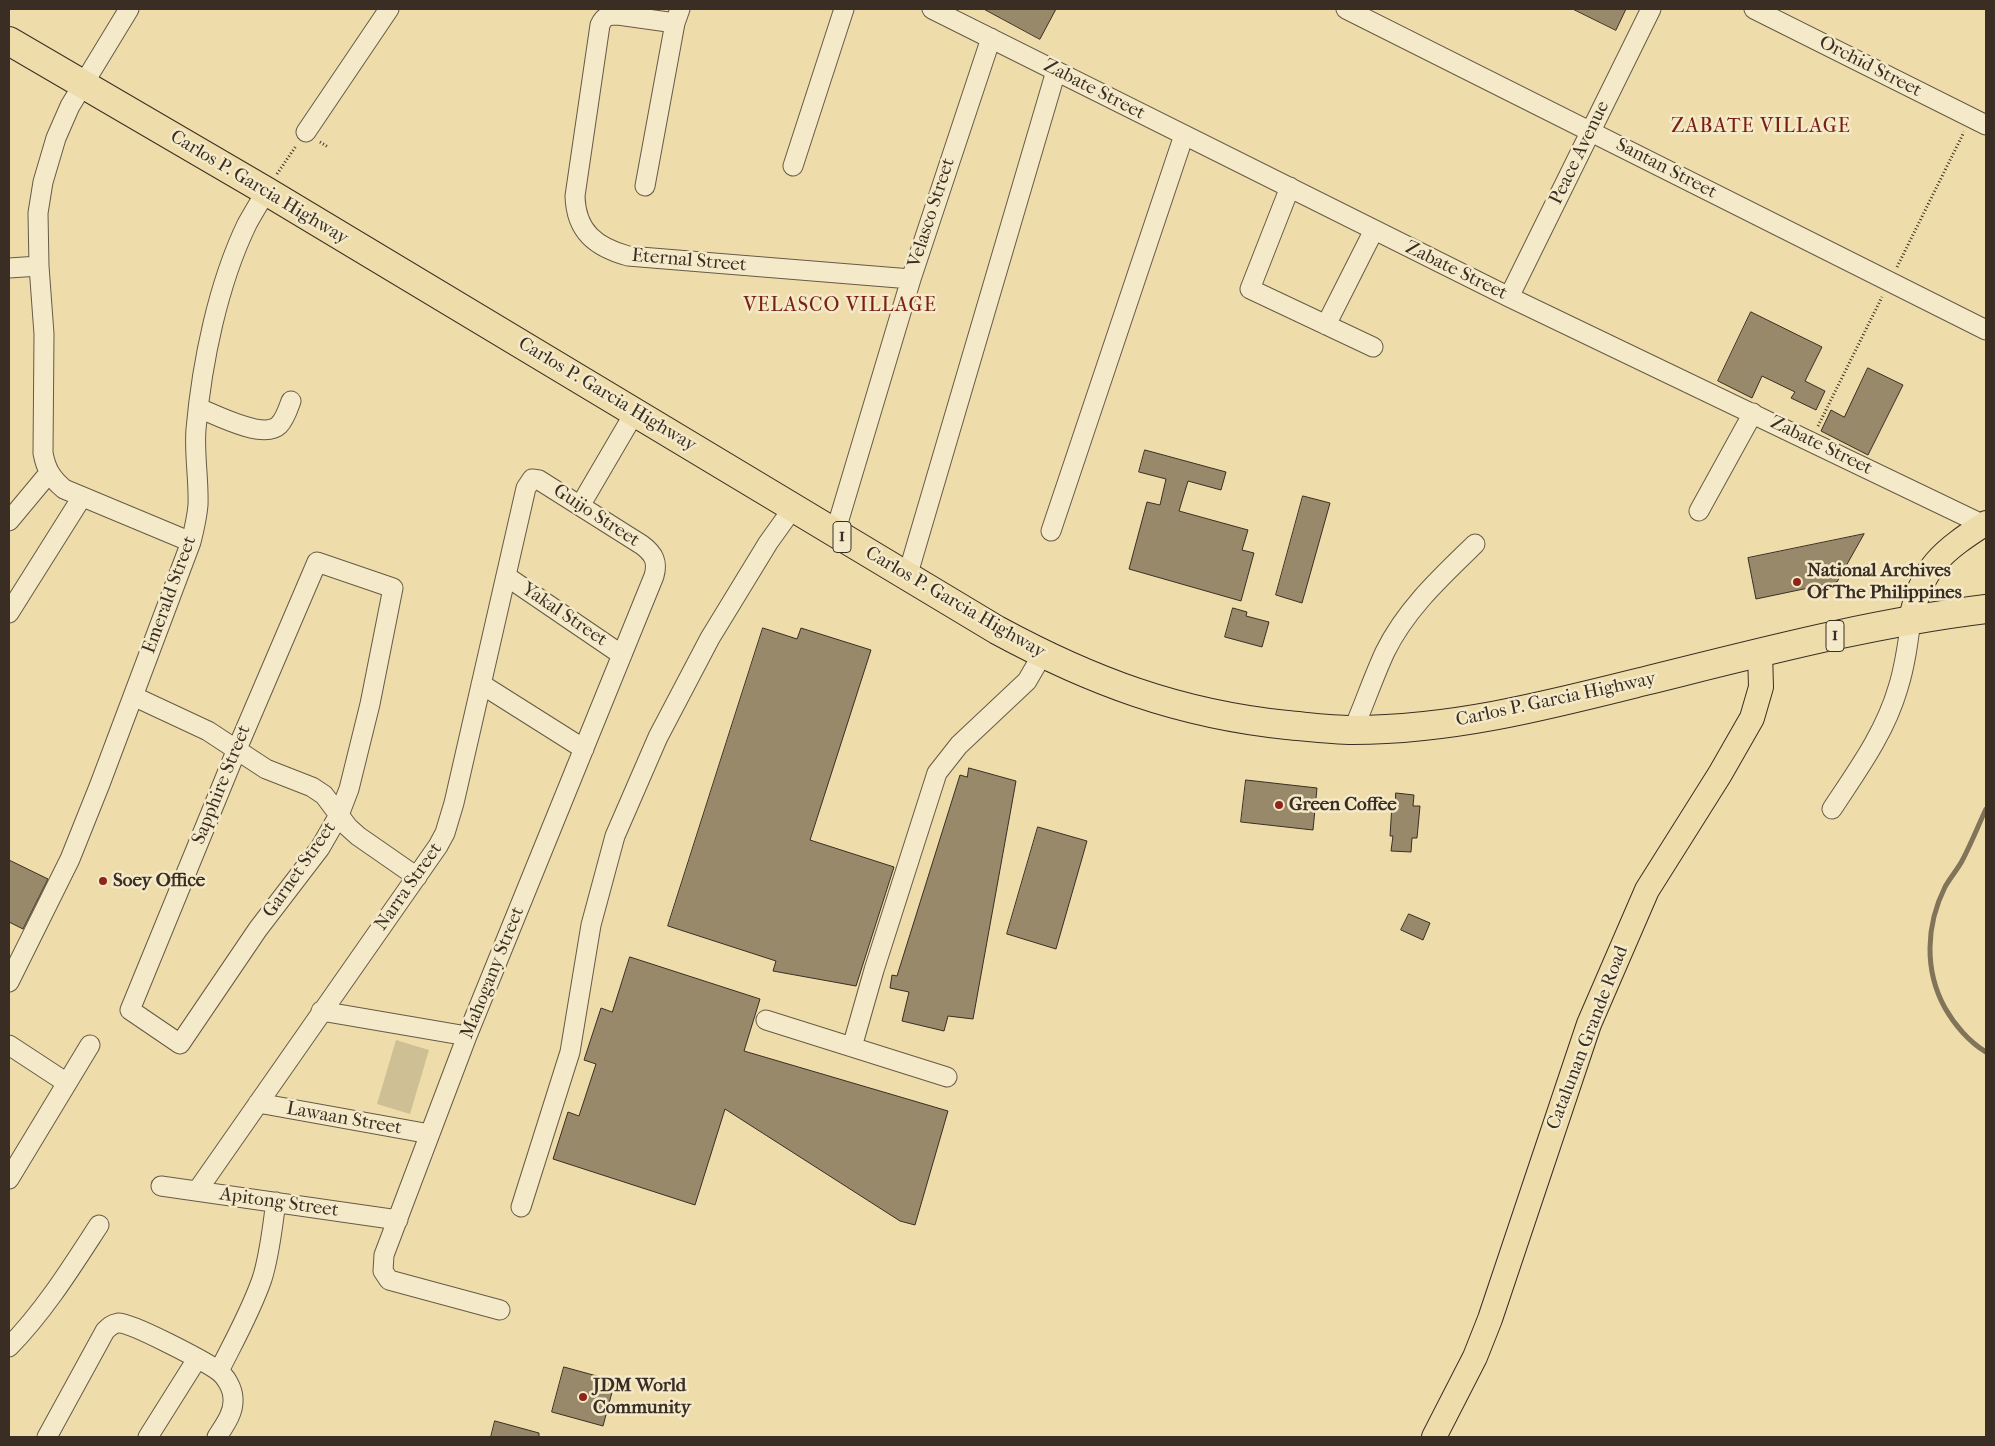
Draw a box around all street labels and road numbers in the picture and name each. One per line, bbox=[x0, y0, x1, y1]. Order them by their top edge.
street label: Orchid Street bbox=[1815, 31, 1925, 103]
street label: Zabate Street bbox=[1039, 55, 1149, 125]
street label: Peace Avenue bbox=[1545, 97, 1615, 209]
street label: Carlos P. Garcia Highway bbox=[166, 126, 352, 250]
street label: Santan Street bbox=[1612, 134, 1720, 204]
street label: Velasco Street bbox=[904, 155, 960, 271]
street label: Zabate Street bbox=[1401, 236, 1511, 306]
street label: Eternal Street bbox=[631, 245, 747, 277]
street label: Carlos P. Garcia Highway bbox=[514, 333, 700, 457]
street label: Zabate Street bbox=[1766, 411, 1876, 481]
street label: Guijo Street bbox=[549, 480, 643, 552]
road number: 1 bbox=[833, 522, 851, 552]
street label: Emerald Street bbox=[138, 533, 202, 657]
street label: Carlos P. Garcia Highway bbox=[861, 542, 1049, 664]
street label: Yakal Street bbox=[517, 578, 611, 652]
road number: 1 bbox=[1826, 620, 1844, 652]
street label: Carlos P. Garcia Highway bbox=[1454, 668, 1658, 732]
street label: Sapphire Street bbox=[188, 722, 256, 848]
street label: Garnet Street bbox=[259, 818, 341, 922]
street label: Narra Street bbox=[370, 839, 448, 935]
street label: Mahogany Street bbox=[456, 904, 530, 1042]
street label: Catalunan Grande Road bbox=[1542, 943, 1634, 1133]
street label: Lawaan Street bbox=[285, 1098, 403, 1140]
street label: Apitong Street bbox=[218, 1183, 340, 1223]

